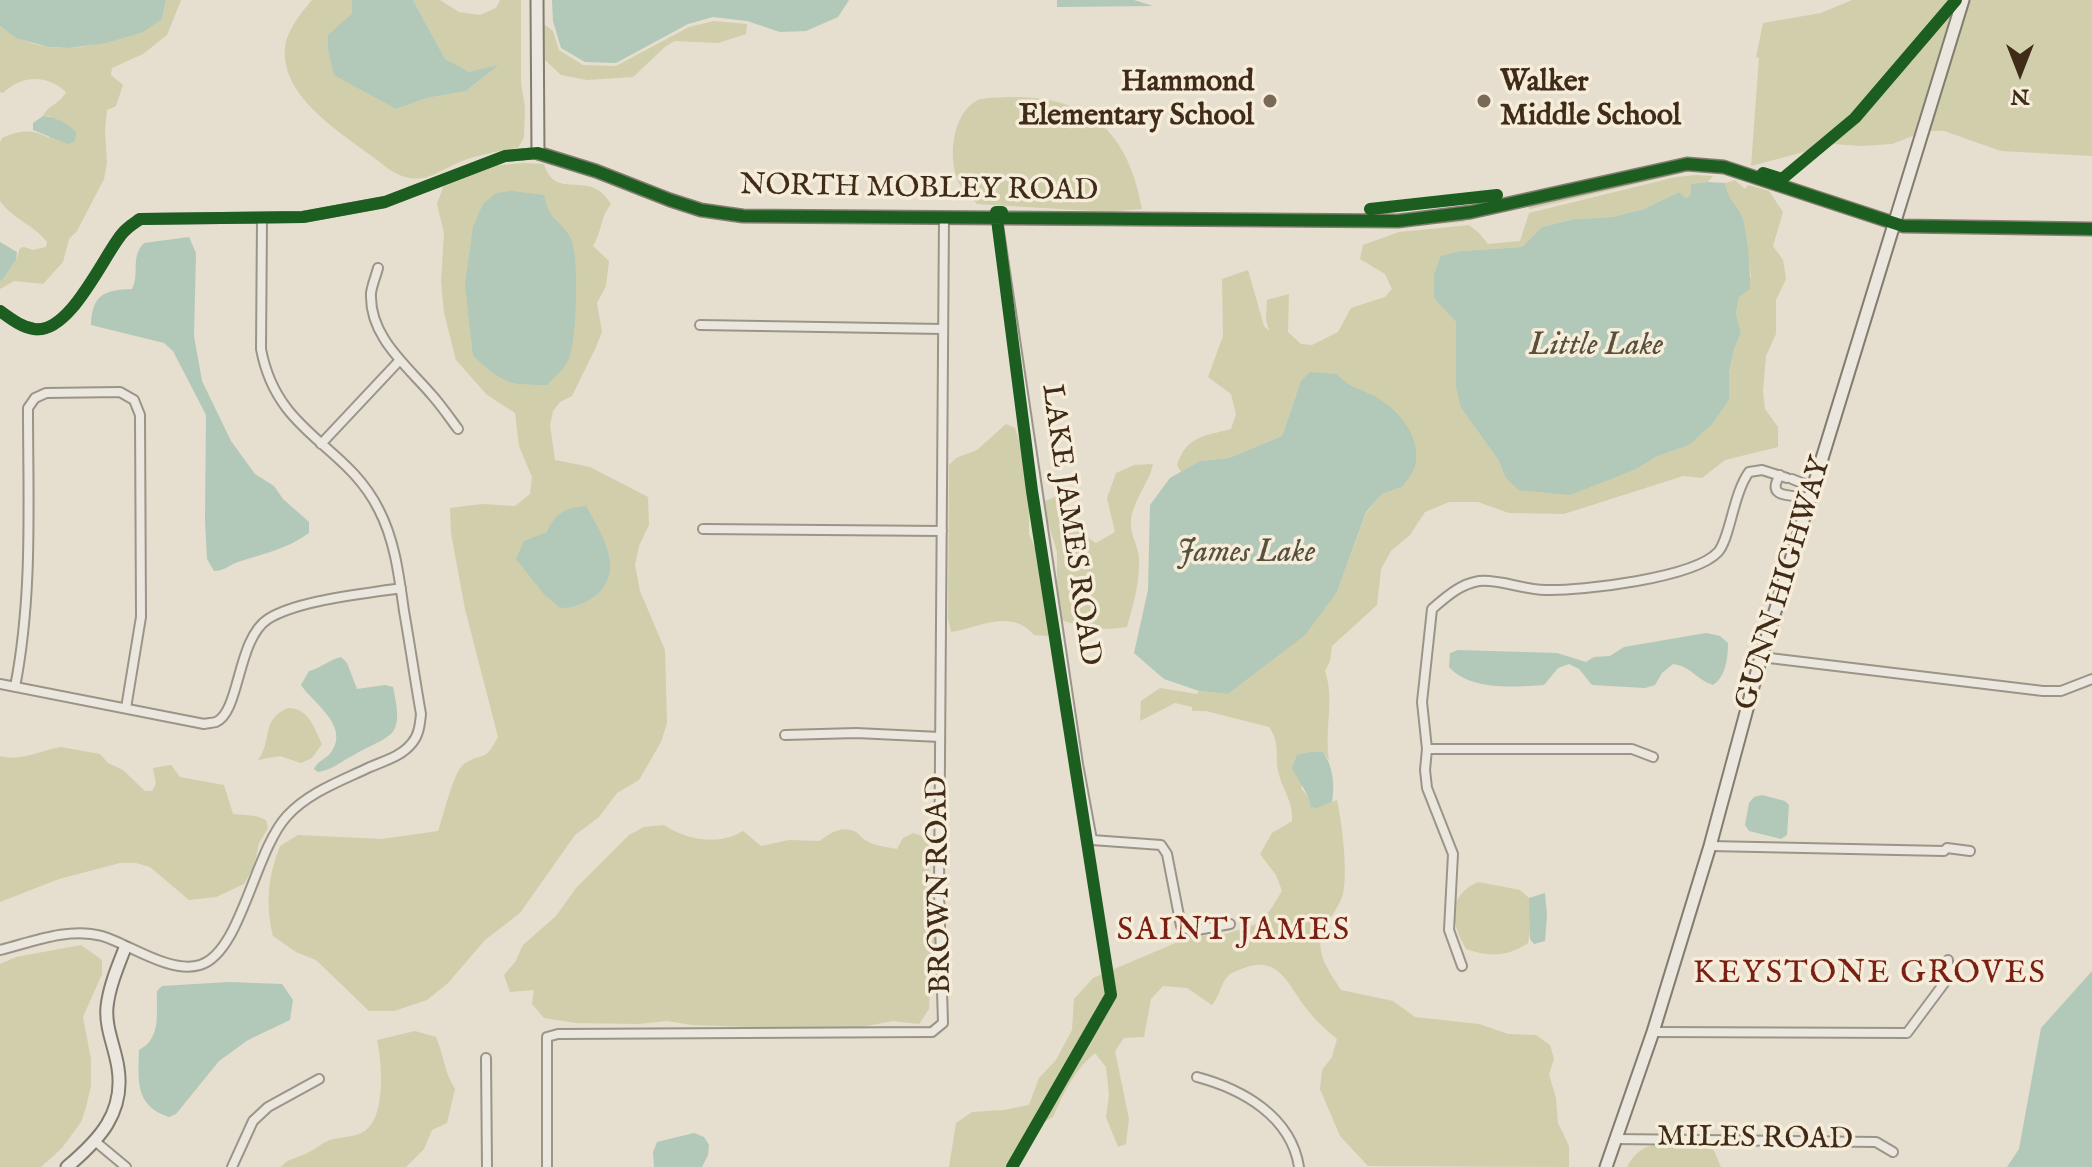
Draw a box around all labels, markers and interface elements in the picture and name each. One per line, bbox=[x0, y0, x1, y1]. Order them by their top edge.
north arrow bbox=[1980, 32, 2060, 112]
place label: Hammond Elementary School bbox=[1018, 66, 1254, 136]
place label: Walker Middle School bbox=[1500, 66, 1681, 136]
text: N bbox=[2010, 82, 2030, 110]
marker: Hammond Elementary School bbox=[1261, 92, 1279, 110]
marker: Walker Middle School bbox=[1475, 92, 1493, 110]
street label: NORTH MOBLEY ROAD bbox=[740, 169, 1098, 211]
water label: Little Lake bbox=[1529, 328, 1663, 366]
street label: LAKE JAMES ROAD bbox=[1031, 382, 1107, 668]
street label: GUNN HIGHWAY bbox=[1729, 453, 1841, 715]
water label: James Lake bbox=[1177, 535, 1315, 573]
street label: BROWN ROAD bbox=[921, 776, 961, 994]
district label: SAINT JAMES bbox=[1117, 913, 1351, 951]
district label: KEYSTONE GROVES bbox=[1693, 956, 2047, 994]
street label: MILES ROAD bbox=[1657, 1120, 1853, 1160]

